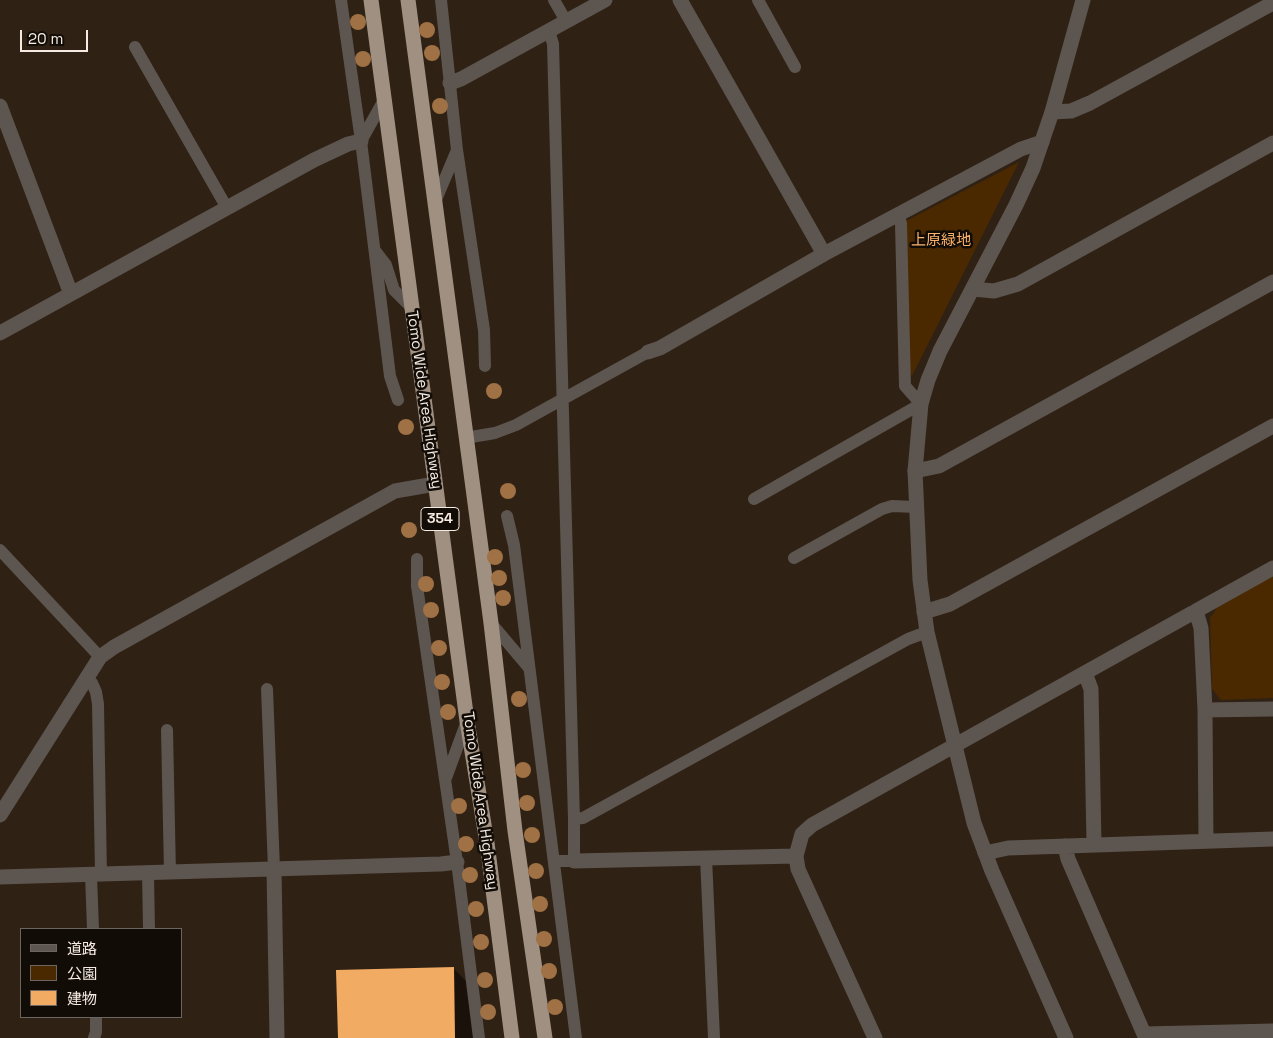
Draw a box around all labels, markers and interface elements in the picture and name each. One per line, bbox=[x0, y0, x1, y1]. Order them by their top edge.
scale bar bbox=[22, 20, 90, 52]
text: 20 m bbox=[28, 29, 63, 48]
park label: 上原緑地 bbox=[911, 232, 971, 250]
street label: Tomo Wide Area Highway bbox=[403, 310, 445, 490]
road number: 354 bbox=[421, 508, 459, 530]
street label: Tomo Wide Area Highway bbox=[459, 711, 501, 891]
legend bbox=[20, 928, 182, 1018]
text: 道路 bbox=[67, 939, 97, 958]
text: 公園 bbox=[67, 964, 97, 983]
text: 建物 bbox=[67, 989, 97, 1008]

